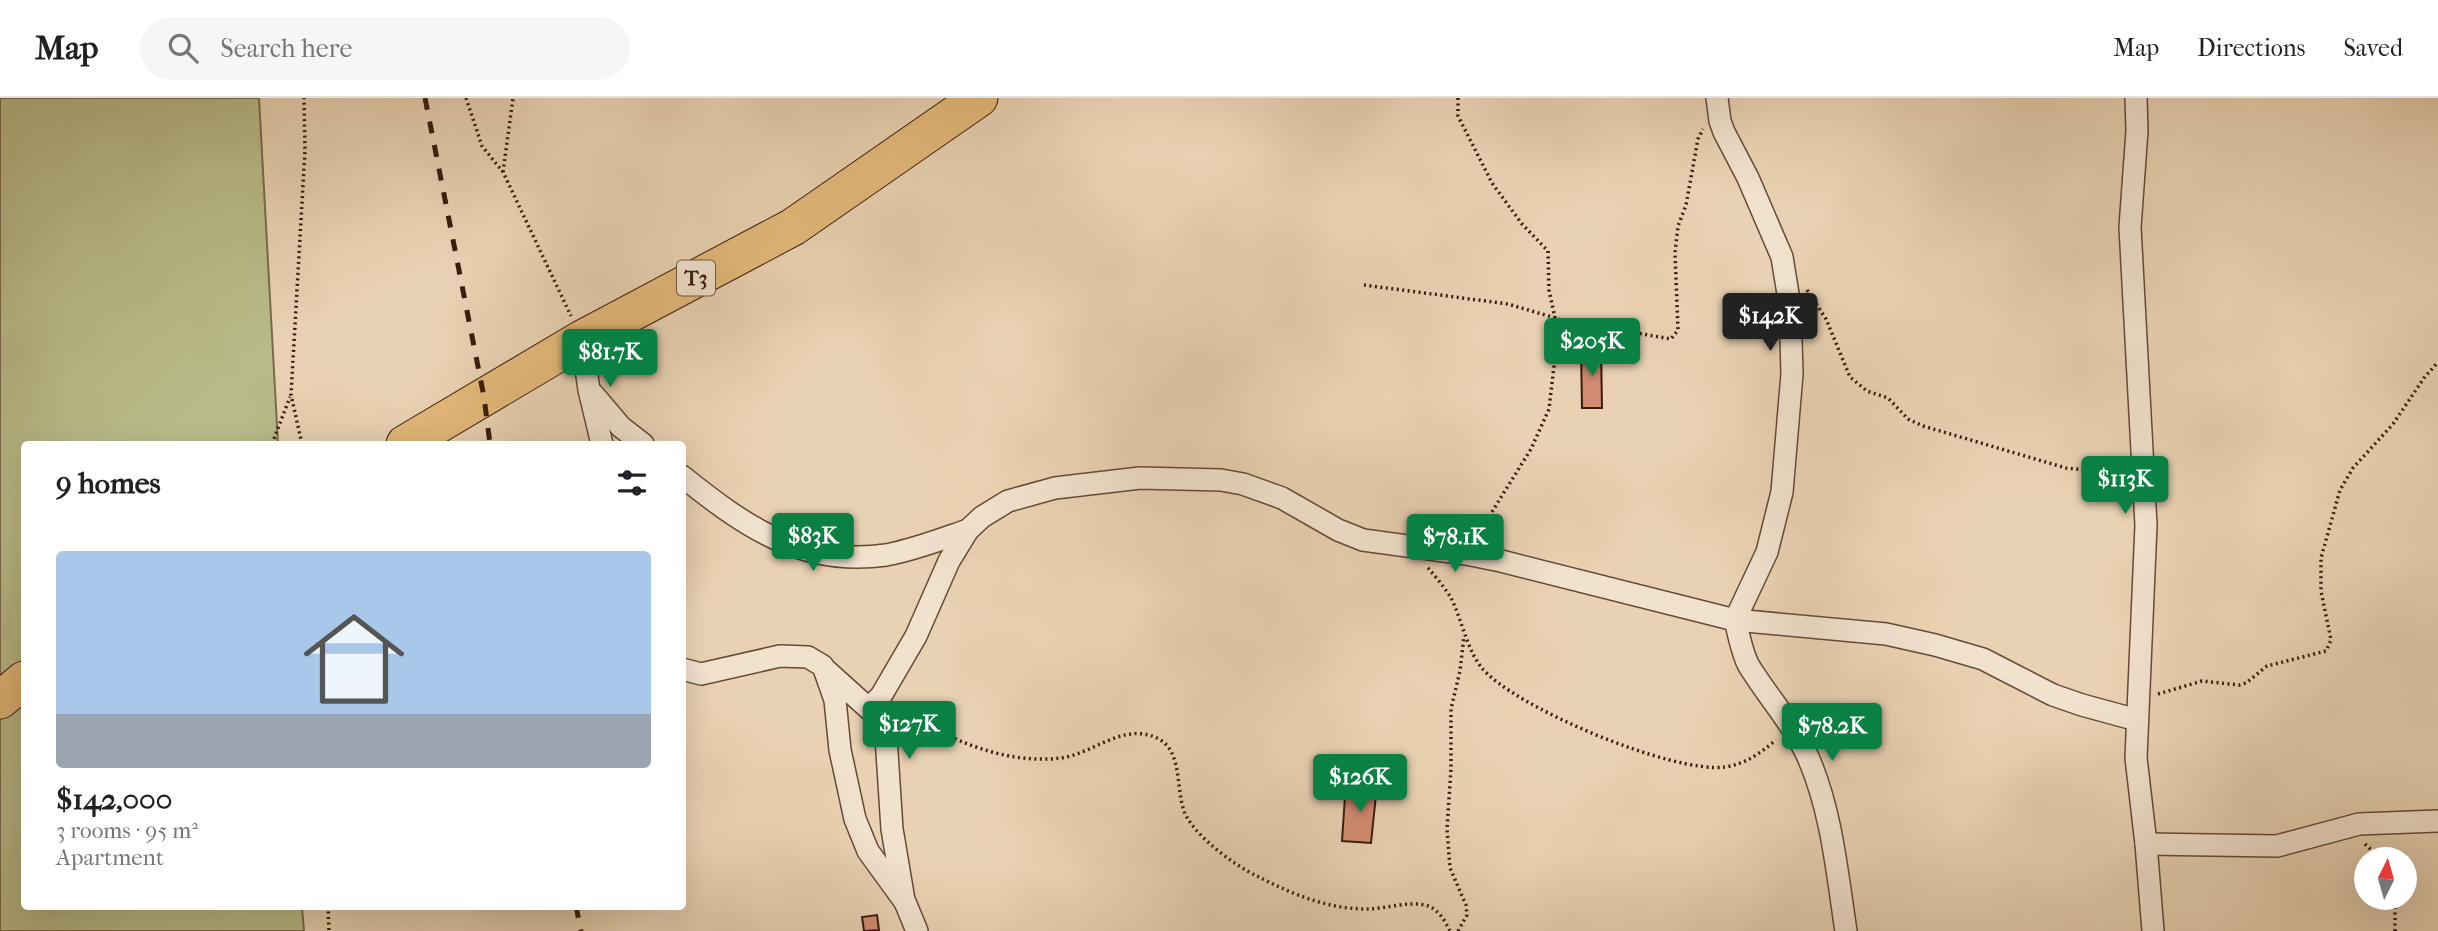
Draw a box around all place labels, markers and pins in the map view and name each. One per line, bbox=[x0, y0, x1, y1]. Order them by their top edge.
pin: $142K bbox=[1721, 294, 1819, 353]
pin: $205K bbox=[1543, 318, 1641, 378]
pin: $81.7K bbox=[553, 330, 667, 389]
pin: $113K bbox=[2076, 456, 2174, 516]
pin: $83K bbox=[772, 514, 854, 573]
pin: $78.1K bbox=[1398, 514, 1512, 574]
pin: $127K bbox=[860, 702, 958, 761]
pin: $78.2K bbox=[1775, 704, 1889, 763]
pin: $126K bbox=[1311, 754, 1409, 814]

